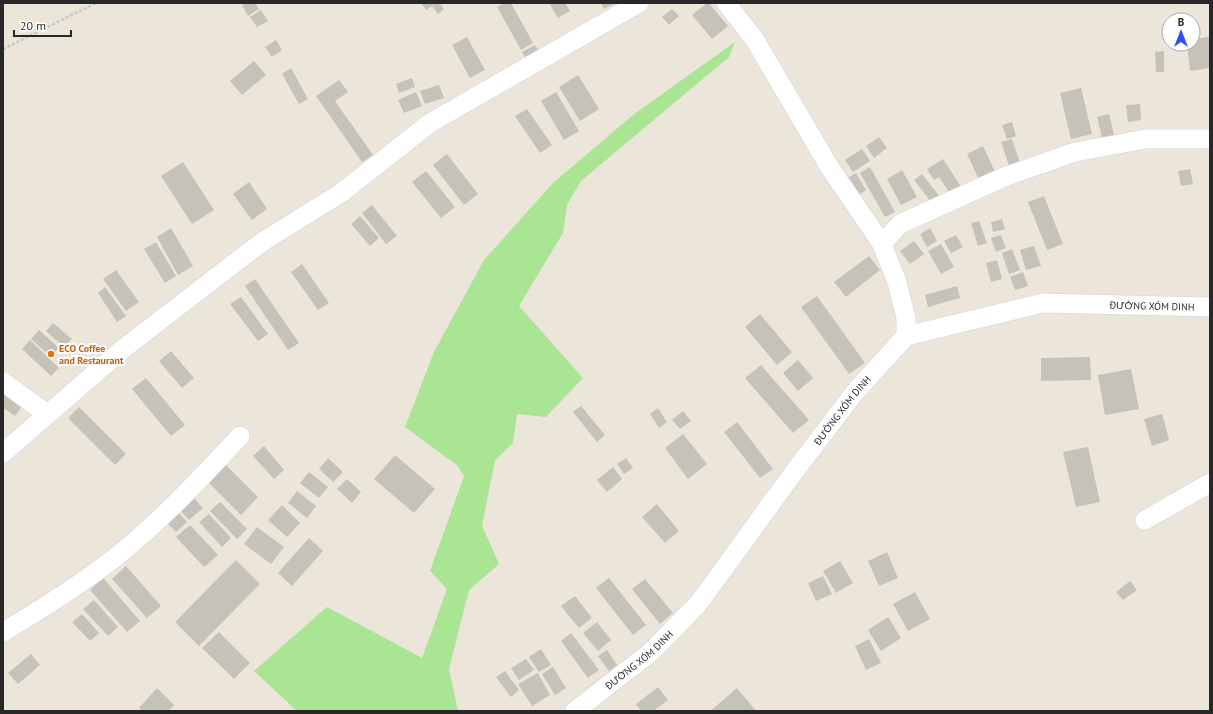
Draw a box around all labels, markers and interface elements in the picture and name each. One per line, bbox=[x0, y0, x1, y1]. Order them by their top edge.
scale bar bbox=[14, 12, 71, 38]
north arrow bbox=[1161, 12, 1201, 52]
text: B bbox=[1178, 15, 1185, 29]
text: 20 m bbox=[20, 18, 46, 33]
street label: ĐƯỜNG XÓM DINH bbox=[1108, 298, 1195, 313]
place label: ECO Coffee and Restaurant bbox=[59, 342, 124, 367]
marker: ECO Coffee and Restaurant bbox=[46, 349, 56, 359]
street label: ĐƯỜNG XÓM DINH bbox=[810, 373, 873, 448]
street label: ĐƯỜNG XÓM DINH bbox=[601, 627, 675, 693]

